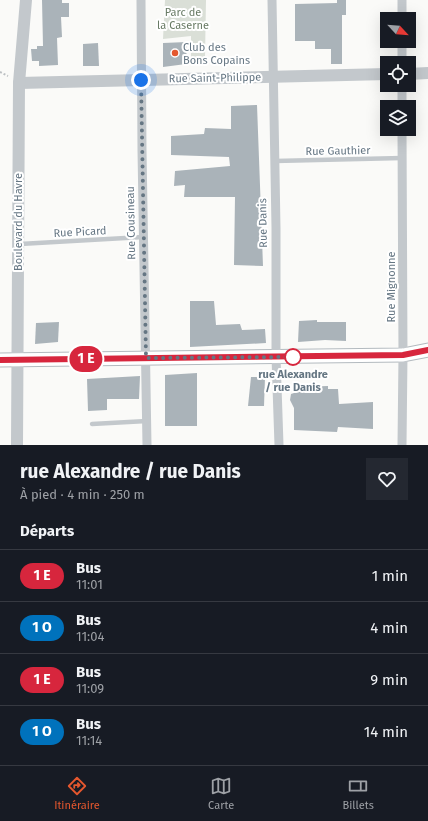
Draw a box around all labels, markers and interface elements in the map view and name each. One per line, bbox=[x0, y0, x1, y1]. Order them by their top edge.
park label: Parc de la Caserne bbox=[157, 6, 209, 32]
north arrow bbox=[380, 12, 416, 48]
map controls bbox=[380, 12, 416, 136]
place label: Club des Bons Copains bbox=[183, 41, 250, 67]
marker: Club des Bons Copains bbox=[170, 48, 180, 58]
button: locate bbox=[380, 56, 416, 92]
your location bbox=[131, 70, 151, 90]
street label: Rue Saint-Philippe bbox=[169, 71, 261, 85]
button: layers bbox=[380, 100, 416, 136]
street label: Rue Gauthier bbox=[305, 144, 371, 158]
street label: Boulevard du Havre bbox=[12, 173, 25, 271]
street label: Rue Cousineau bbox=[124, 186, 138, 260]
street label: Rue Danis bbox=[256, 198, 270, 248]
street label: Rue Picard bbox=[53, 224, 107, 240]
street label: Rue Mignonne bbox=[385, 251, 398, 323]
line badge: 1 E bbox=[63, 346, 109, 372]
marker: rue Alexandre / rue Danis bbox=[284, 348, 302, 366]
text: 1 E bbox=[77, 350, 95, 367]
place label: rue Alexandre / rue Danis bbox=[258, 368, 328, 394]
button: heart bbox=[366, 458, 408, 500]
text: rue Alexandre / rue Danis bbox=[20, 460, 241, 483]
text: À pied · 4 min · 250 m bbox=[20, 487, 145, 502]
text: Départs bbox=[20, 522, 74, 540]
text: Bus bbox=[76, 559, 101, 577]
text: 1 E bbox=[33, 567, 51, 584]
text: 1 min bbox=[372, 567, 408, 585]
text: 11:01 bbox=[76, 577, 103, 592]
text: Bus bbox=[76, 611, 101, 629]
text: 1 O bbox=[32, 619, 52, 636]
text: 4 min bbox=[370, 619, 408, 637]
text: 11:04 bbox=[76, 629, 104, 644]
text: Bus bbox=[76, 663, 101, 681]
text: 1 E bbox=[33, 671, 51, 688]
text: 9 min bbox=[370, 671, 408, 689]
text: 11:09 bbox=[76, 681, 104, 696]
text: Bus bbox=[76, 715, 101, 733]
text: 1 O bbox=[32, 723, 52, 740]
text: 14 min bbox=[364, 723, 408, 741]
text: 11:14 bbox=[76, 733, 102, 748]
tab: Itinéraire bbox=[54, 775, 100, 812]
tab: Carte bbox=[208, 775, 234, 812]
tab: Billets bbox=[343, 775, 374, 812]

